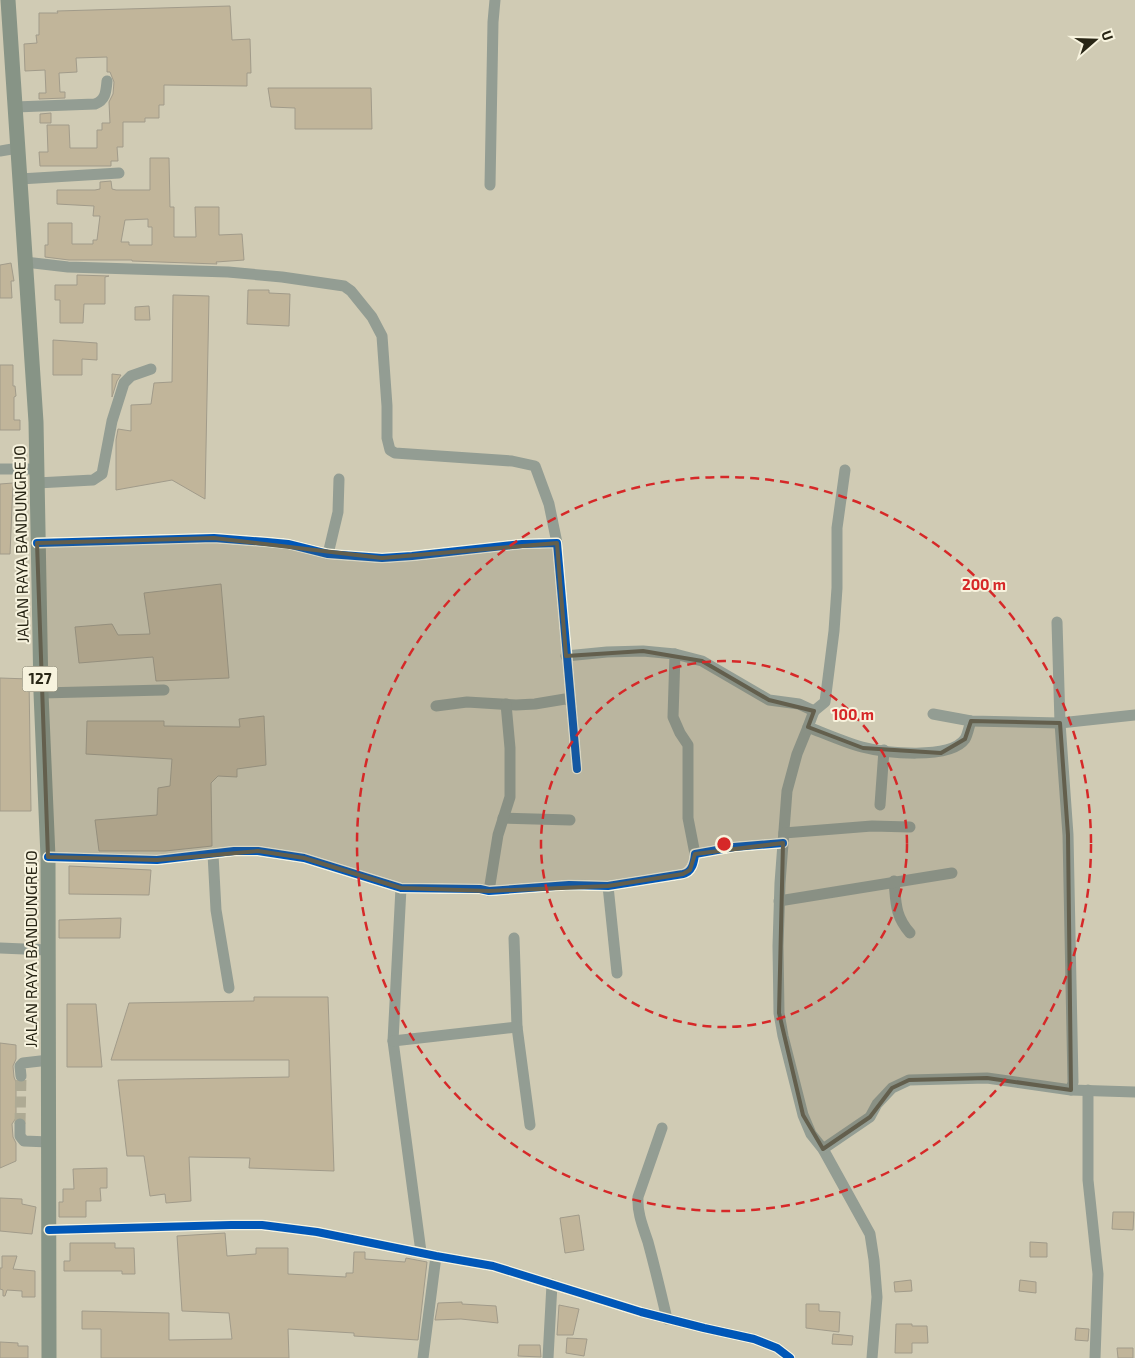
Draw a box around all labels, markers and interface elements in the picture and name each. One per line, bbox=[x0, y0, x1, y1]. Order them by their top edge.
north arrow bbox=[1070, 15, 1120, 65]
text: U bbox=[1098, 28, 1117, 43]
street label: JALAN RAYA BANDUNGREJO bbox=[9, 445, 32, 643]
text: 200 m bbox=[962, 575, 1006, 593]
road number: 127 bbox=[22, 666, 58, 692]
text: 100 m bbox=[832, 705, 874, 723]
centre of rings bbox=[715, 835, 733, 853]
street label: JALAN RAYA BANDUNGREJO bbox=[21, 850, 40, 1048]

